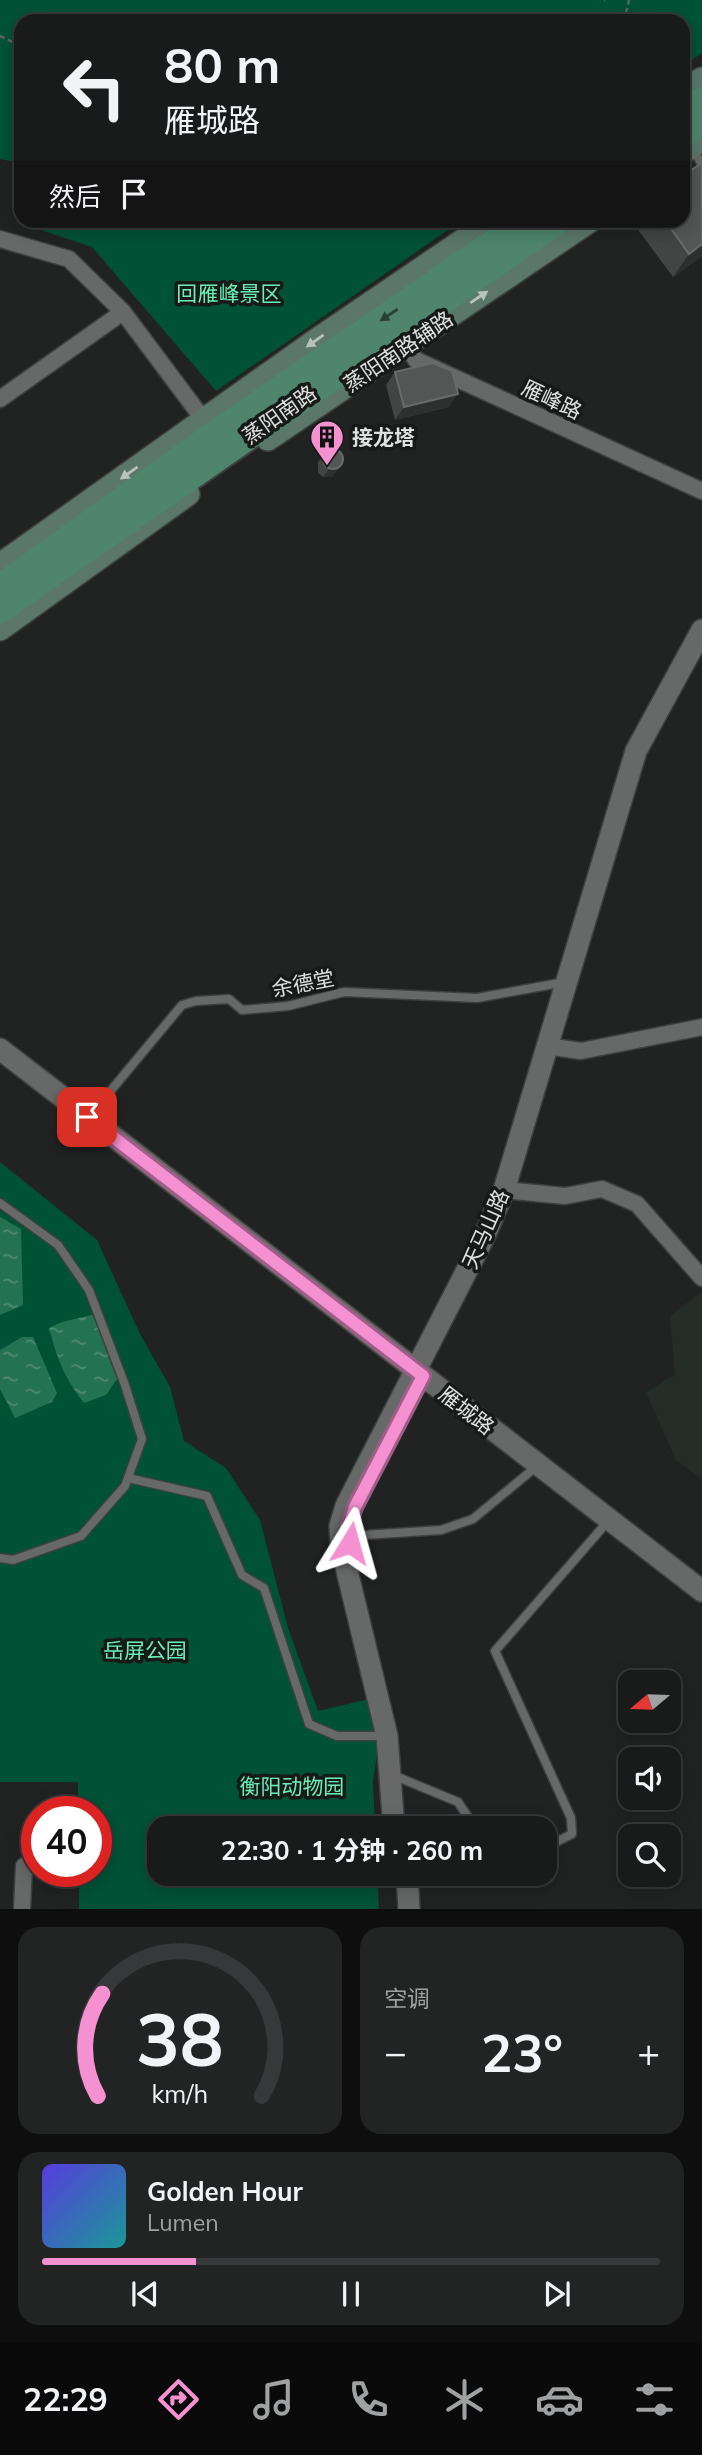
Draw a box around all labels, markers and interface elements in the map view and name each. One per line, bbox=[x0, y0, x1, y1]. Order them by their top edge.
text: 80 m bbox=[164, 34, 280, 95]
icon: left bbox=[49, 42, 140, 133]
text: 雁城路 bbox=[164, 100, 260, 140]
icon: arrive bbox=[115, 175, 153, 213]
text: 然后 bbox=[49, 180, 101, 213]
park label: 回雁峰景区 bbox=[177, 280, 282, 306]
one-way arrow bbox=[470, 290, 488, 304]
street label: 蒸阳南路辅路 bbox=[339, 305, 457, 397]
one-way arrow bbox=[379, 308, 399, 321]
one-way arrow bbox=[306, 334, 324, 348]
street label: 雁峰路 bbox=[518, 374, 586, 424]
street label: 蒸阳南路 bbox=[237, 379, 321, 449]
building icon: 接龙塔 bbox=[308, 418, 346, 467]
place label: 接龙塔 bbox=[352, 424, 415, 450]
one-way arrow bbox=[120, 466, 138, 480]
street label: 余德堂 bbox=[270, 964, 336, 1002]
pin bbox=[57, 1087, 117, 1147]
icon: arrive bbox=[68, 1098, 106, 1136]
street label: 天马山路 bbox=[456, 1185, 514, 1273]
street label: 雁城路 bbox=[434, 1380, 500, 1440]
position arrow bbox=[313, 1506, 387, 1580]
park label: 岳屏公园 bbox=[103, 1637, 187, 1663]
north arrow bbox=[618, 1670, 681, 1732]
map controls bbox=[618, 1670, 681, 1887]
button: sound bbox=[618, 1747, 681, 1810]
park label: 衡阳动物园 bbox=[240, 1773, 345, 1799]
speed limit sign: 40 bbox=[21, 1796, 112, 1887]
button: search bbox=[618, 1824, 681, 1887]
text: 22:30 · 1 分钟 · 260 m bbox=[221, 1834, 483, 1867]
text: 空调 bbox=[384, 1984, 430, 2013]
text: 38 bbox=[136, 1994, 224, 2085]
text: 23° bbox=[481, 2020, 563, 2085]
text: − bbox=[384, 2028, 407, 2076]
text: + bbox=[637, 2028, 660, 2076]
text: km/h bbox=[152, 2078, 208, 2109]
text: Golden Hour bbox=[147, 2175, 303, 2208]
text: Lumen bbox=[147, 2208, 219, 2237]
icon: previous bbox=[126, 2275, 164, 2313]
icon: pause bbox=[332, 2275, 370, 2313]
icon: next bbox=[538, 2275, 576, 2313]
icon: directions bbox=[154, 2375, 203, 2424]
icon: music bbox=[249, 2375, 298, 2424]
icon: phone bbox=[344, 2375, 393, 2424]
icon: climate bbox=[440, 2375, 489, 2424]
icon: car bbox=[535, 2375, 584, 2424]
icon: filters bbox=[630, 2375, 679, 2424]
text: 22:29 bbox=[23, 2379, 108, 2419]

